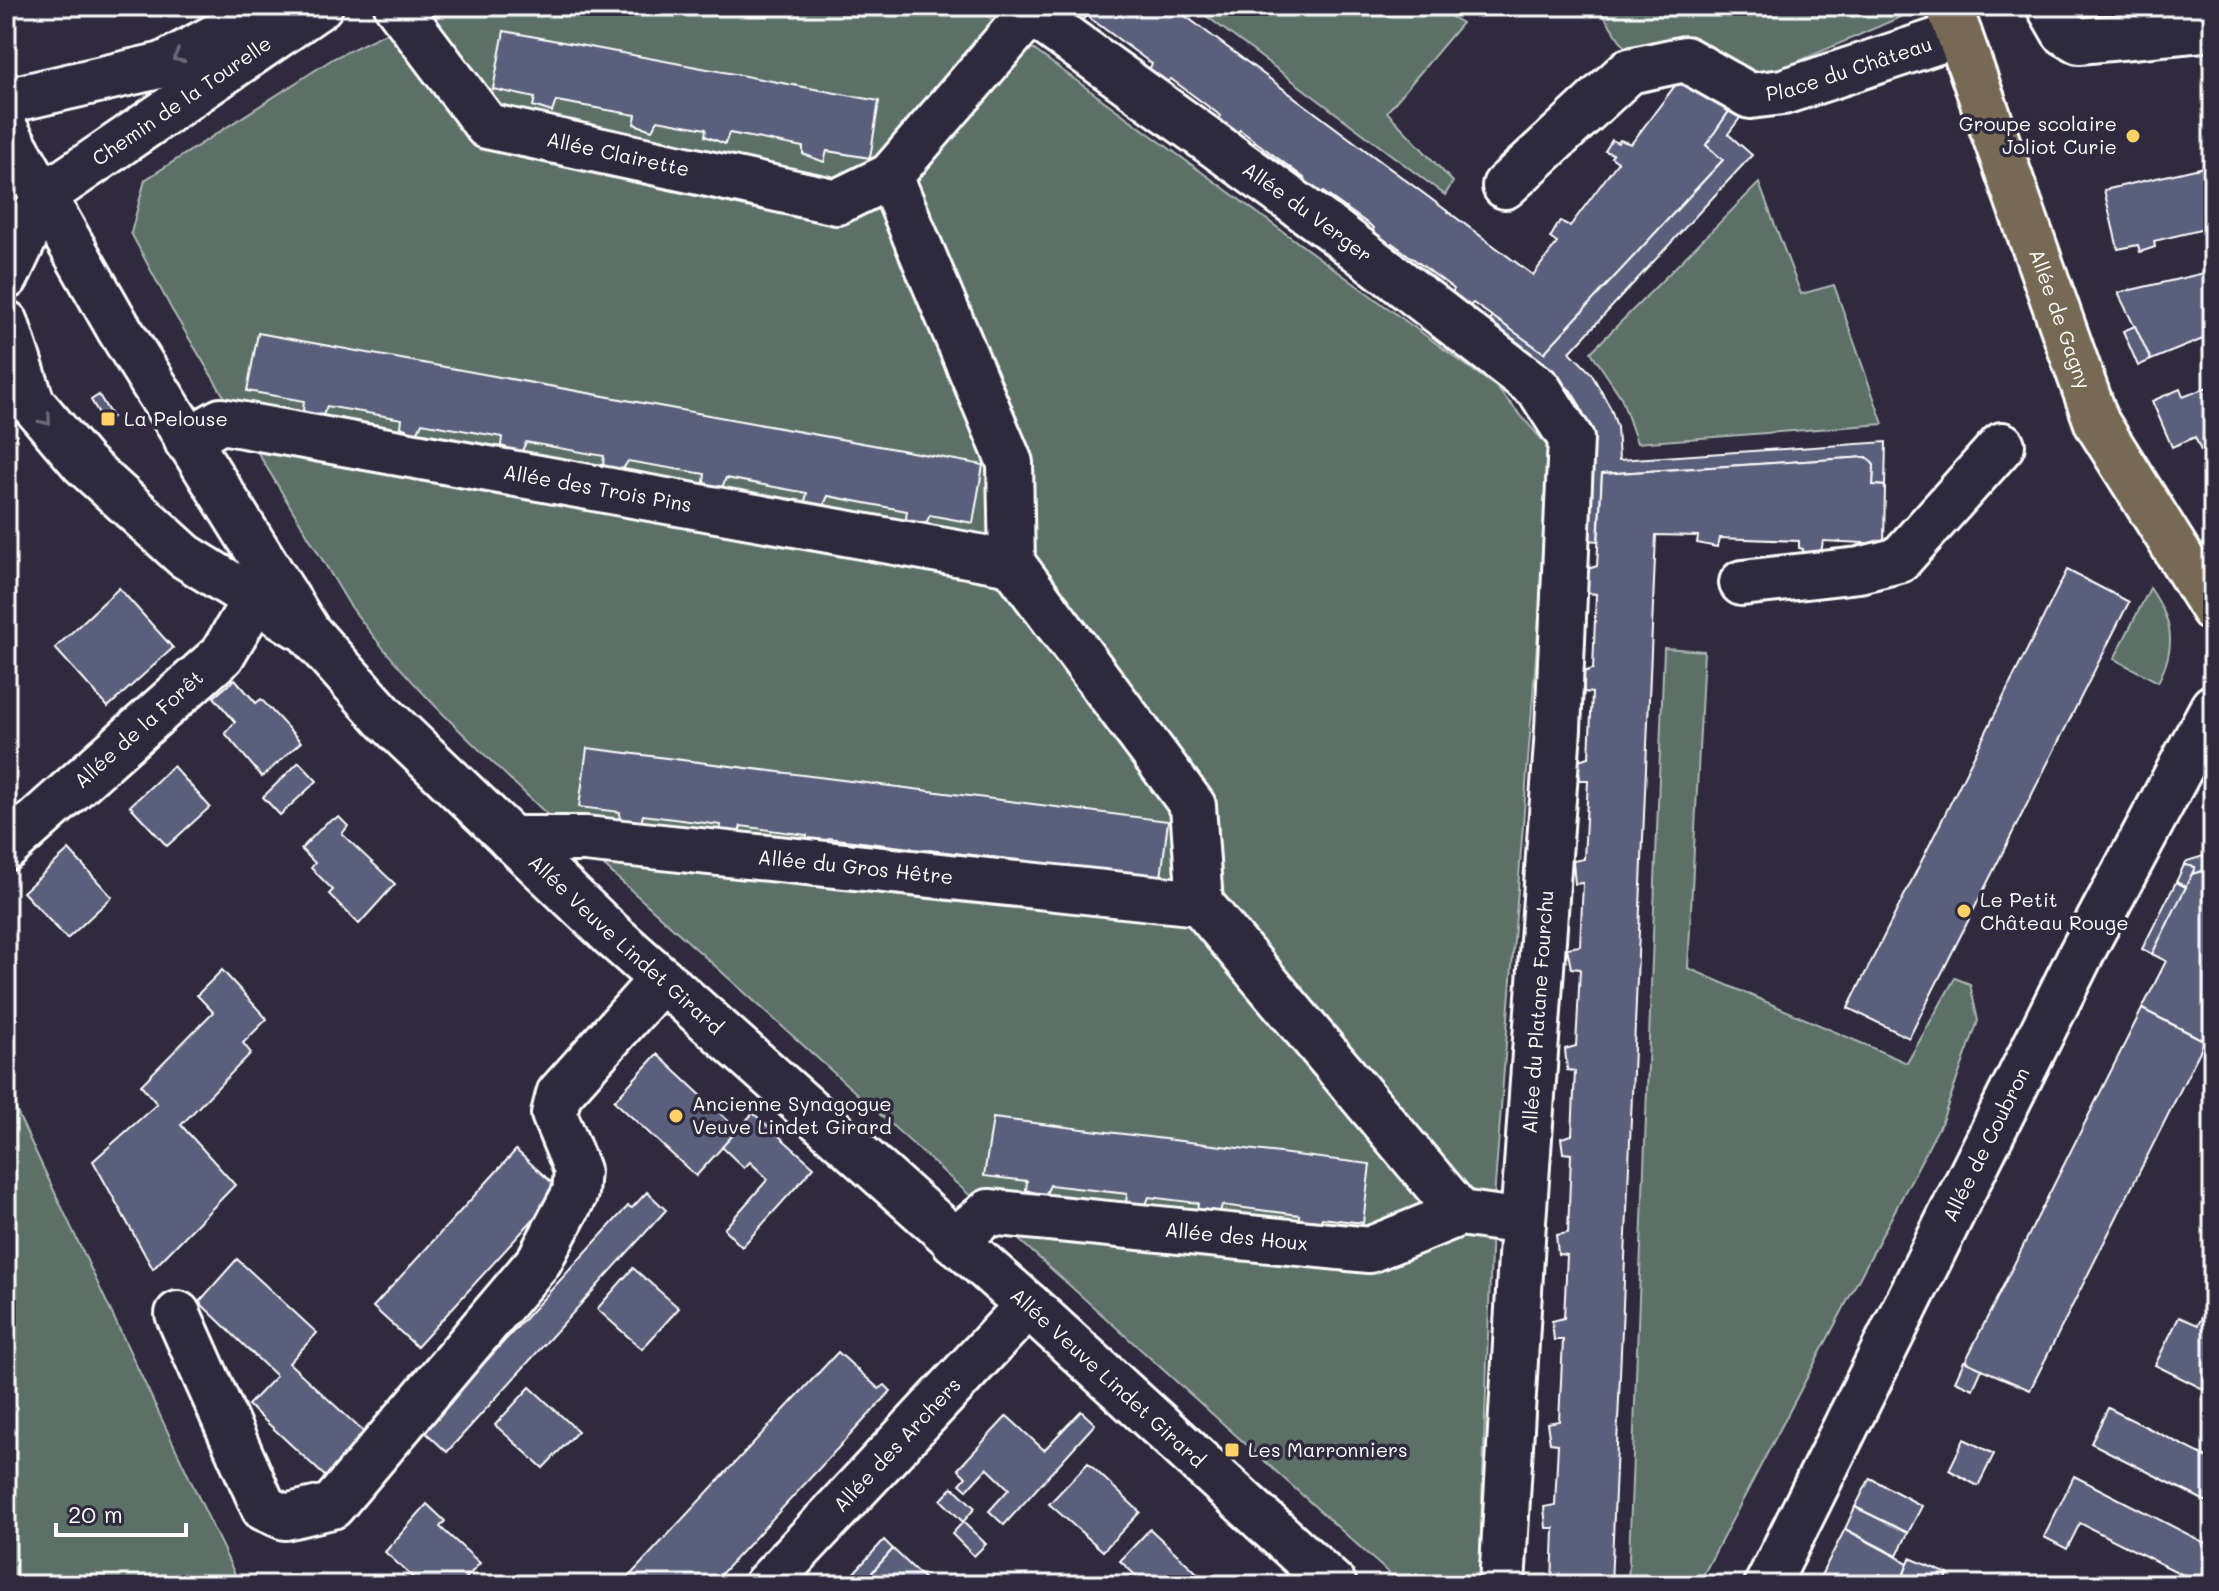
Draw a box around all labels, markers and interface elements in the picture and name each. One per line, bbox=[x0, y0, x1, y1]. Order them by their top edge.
street label: Chemin de la Tourelle bbox=[87, 29, 276, 171]
street label: Place du Château bbox=[1765, 30, 1935, 106]
one-way arrow bbox=[171, 47, 186, 62]
place label: Groupe scolaire Joliot Curie bbox=[1959, 110, 2117, 159]
street label: Allée Clairette bbox=[544, 125, 692, 182]
marker: Groupe scolaire Joliot Curie bbox=[2124, 127, 2142, 145]
street label: Allée du Verger bbox=[1238, 155, 1378, 268]
street label: Allée de Gagny bbox=[2024, 245, 2098, 392]
place label: La Pelouse bbox=[124, 405, 228, 431]
one-way arrow bbox=[36, 410, 51, 425]
marker: La Pelouse bbox=[99, 410, 117, 428]
street label: Allée des Trois Pins bbox=[502, 458, 694, 517]
street label: Allée de la Forêt bbox=[68, 664, 208, 793]
street label: Allée du Gros Hêtre bbox=[757, 843, 954, 889]
street label: Allée Veuve Lindet Girard bbox=[524, 848, 729, 1040]
place label: Le Petit Château Rouge bbox=[1980, 886, 2129, 935]
street label: Allée du Platane Fourchu bbox=[1516, 889, 1558, 1134]
marker: Le Petit Château Rouge bbox=[1955, 902, 1973, 920]
street label: Allée de Coubron bbox=[1936, 1062, 2035, 1226]
place label: Ancienne Synagogue Veuve Lindet Girard bbox=[692, 1090, 892, 1139]
marker: Ancienne Synagogue Veuve Lindet Girard bbox=[667, 1107, 685, 1125]
street label: Allée des Houx bbox=[1164, 1216, 1309, 1256]
street label: Allée Veuve Lindet Girard bbox=[1005, 1281, 1211, 1473]
street label: Allée des Archers bbox=[827, 1371, 966, 1517]
place label: Les Marronniers bbox=[1248, 1436, 1408, 1462]
marker: Les Marronniers bbox=[1223, 1441, 1241, 1459]
scale bar bbox=[56, 1487, 186, 1537]
text: 20 m bbox=[68, 1498, 123, 1529]

